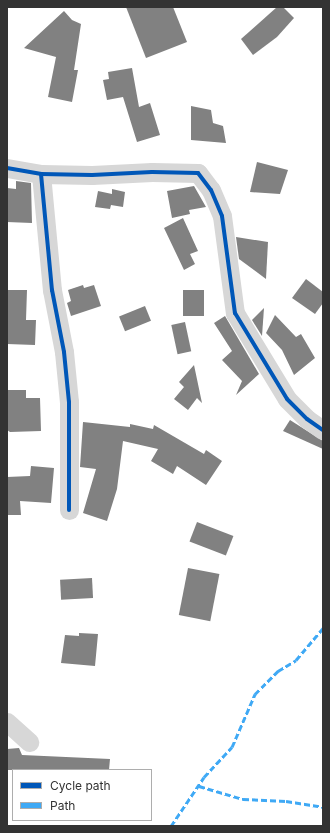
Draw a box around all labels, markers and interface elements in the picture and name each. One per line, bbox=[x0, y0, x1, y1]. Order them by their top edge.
legend bbox=[12, 769, 152, 821]
text: Cycle path bbox=[50, 778, 111, 793]
text: Path bbox=[50, 798, 75, 813]

